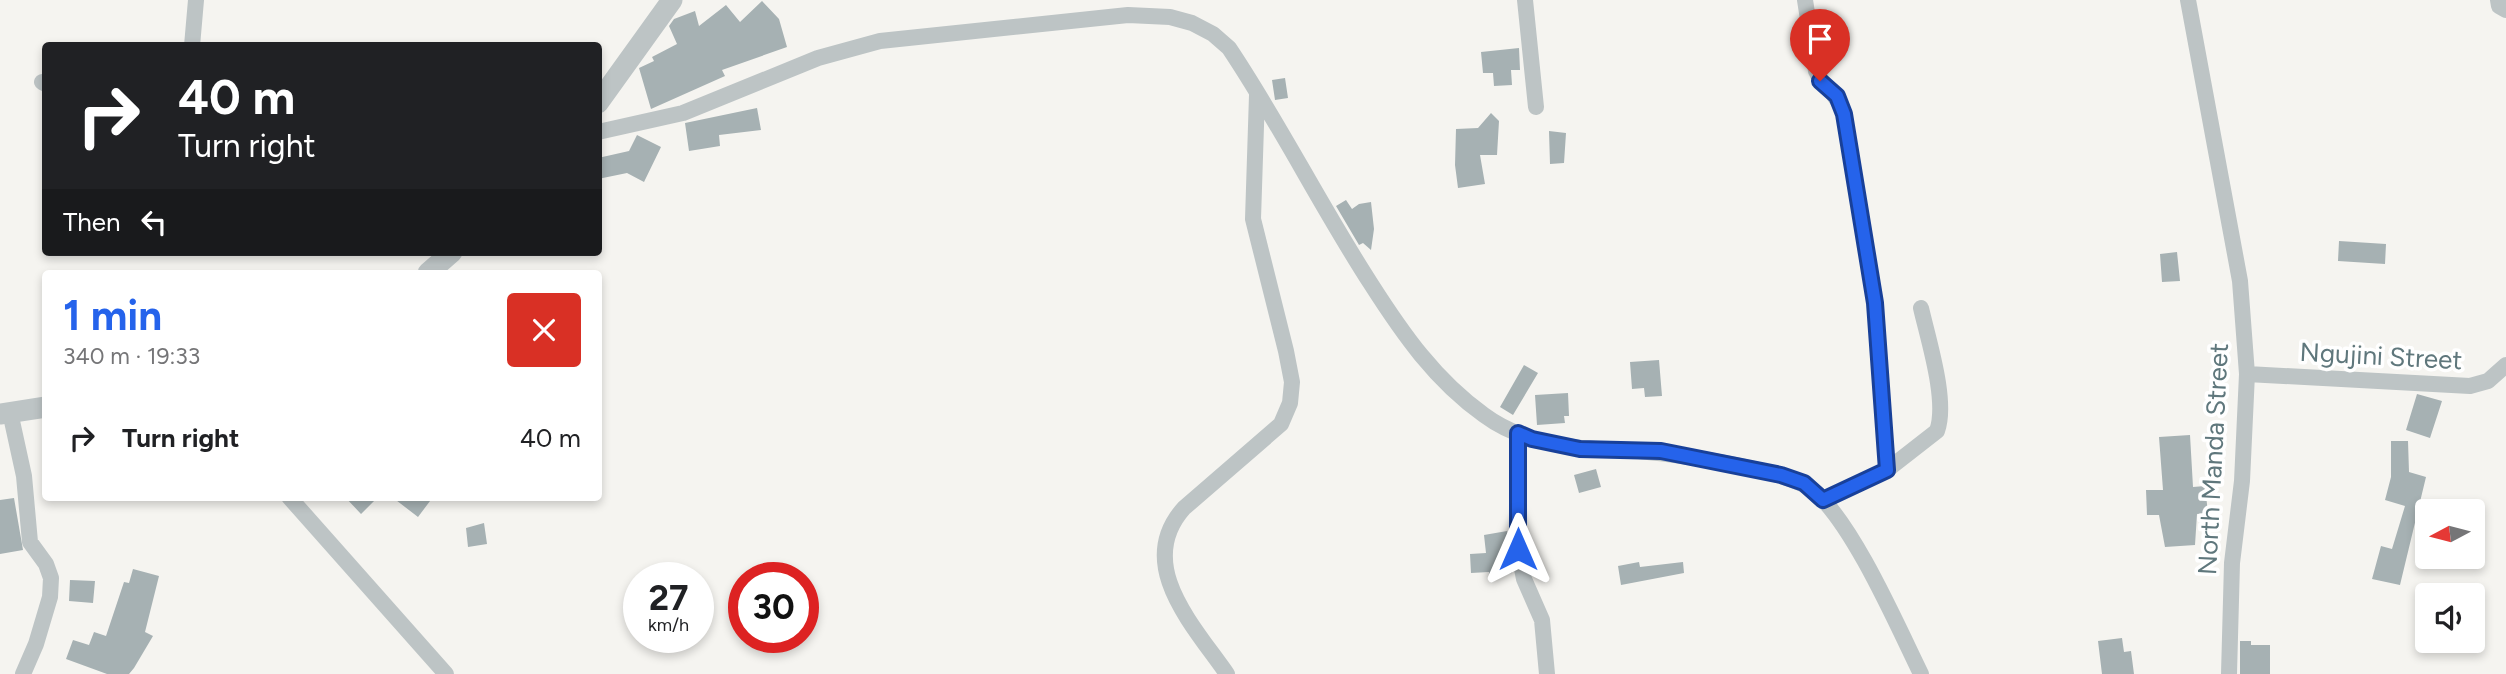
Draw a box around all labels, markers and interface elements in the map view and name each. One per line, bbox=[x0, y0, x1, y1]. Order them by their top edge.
pin bbox=[1790, 9, 1850, 81]
icon: arrive bbox=[1801, 20, 1839, 58]
text: 40 m bbox=[178, 67, 295, 126]
icon: right bbox=[63, 70, 154, 161]
text: Turn right bbox=[178, 127, 316, 165]
icon: left bbox=[135, 203, 173, 241]
text: Then bbox=[63, 206, 121, 238]
text: 1 min bbox=[63, 290, 162, 341]
button: close bbox=[507, 293, 581, 367]
street label: Ngujini Street bbox=[2299, 336, 2463, 376]
text: 340 m · 19:33 bbox=[63, 342, 200, 370]
street label: North Manda Street bbox=[2191, 342, 2235, 576]
icon: right bbox=[63, 419, 101, 457]
text: Turn right bbox=[122, 422, 239, 454]
text: 40 m bbox=[520, 422, 581, 454]
north arrow bbox=[2415, 499, 2485, 569]
map controls bbox=[2415, 499, 2485, 653]
position arrow bbox=[1481, 512, 1555, 586]
speed limit sign: 30 bbox=[728, 562, 819, 653]
text: 27 bbox=[649, 577, 688, 619]
button: sound bbox=[2415, 583, 2485, 653]
text: km/h bbox=[648, 614, 689, 636]

